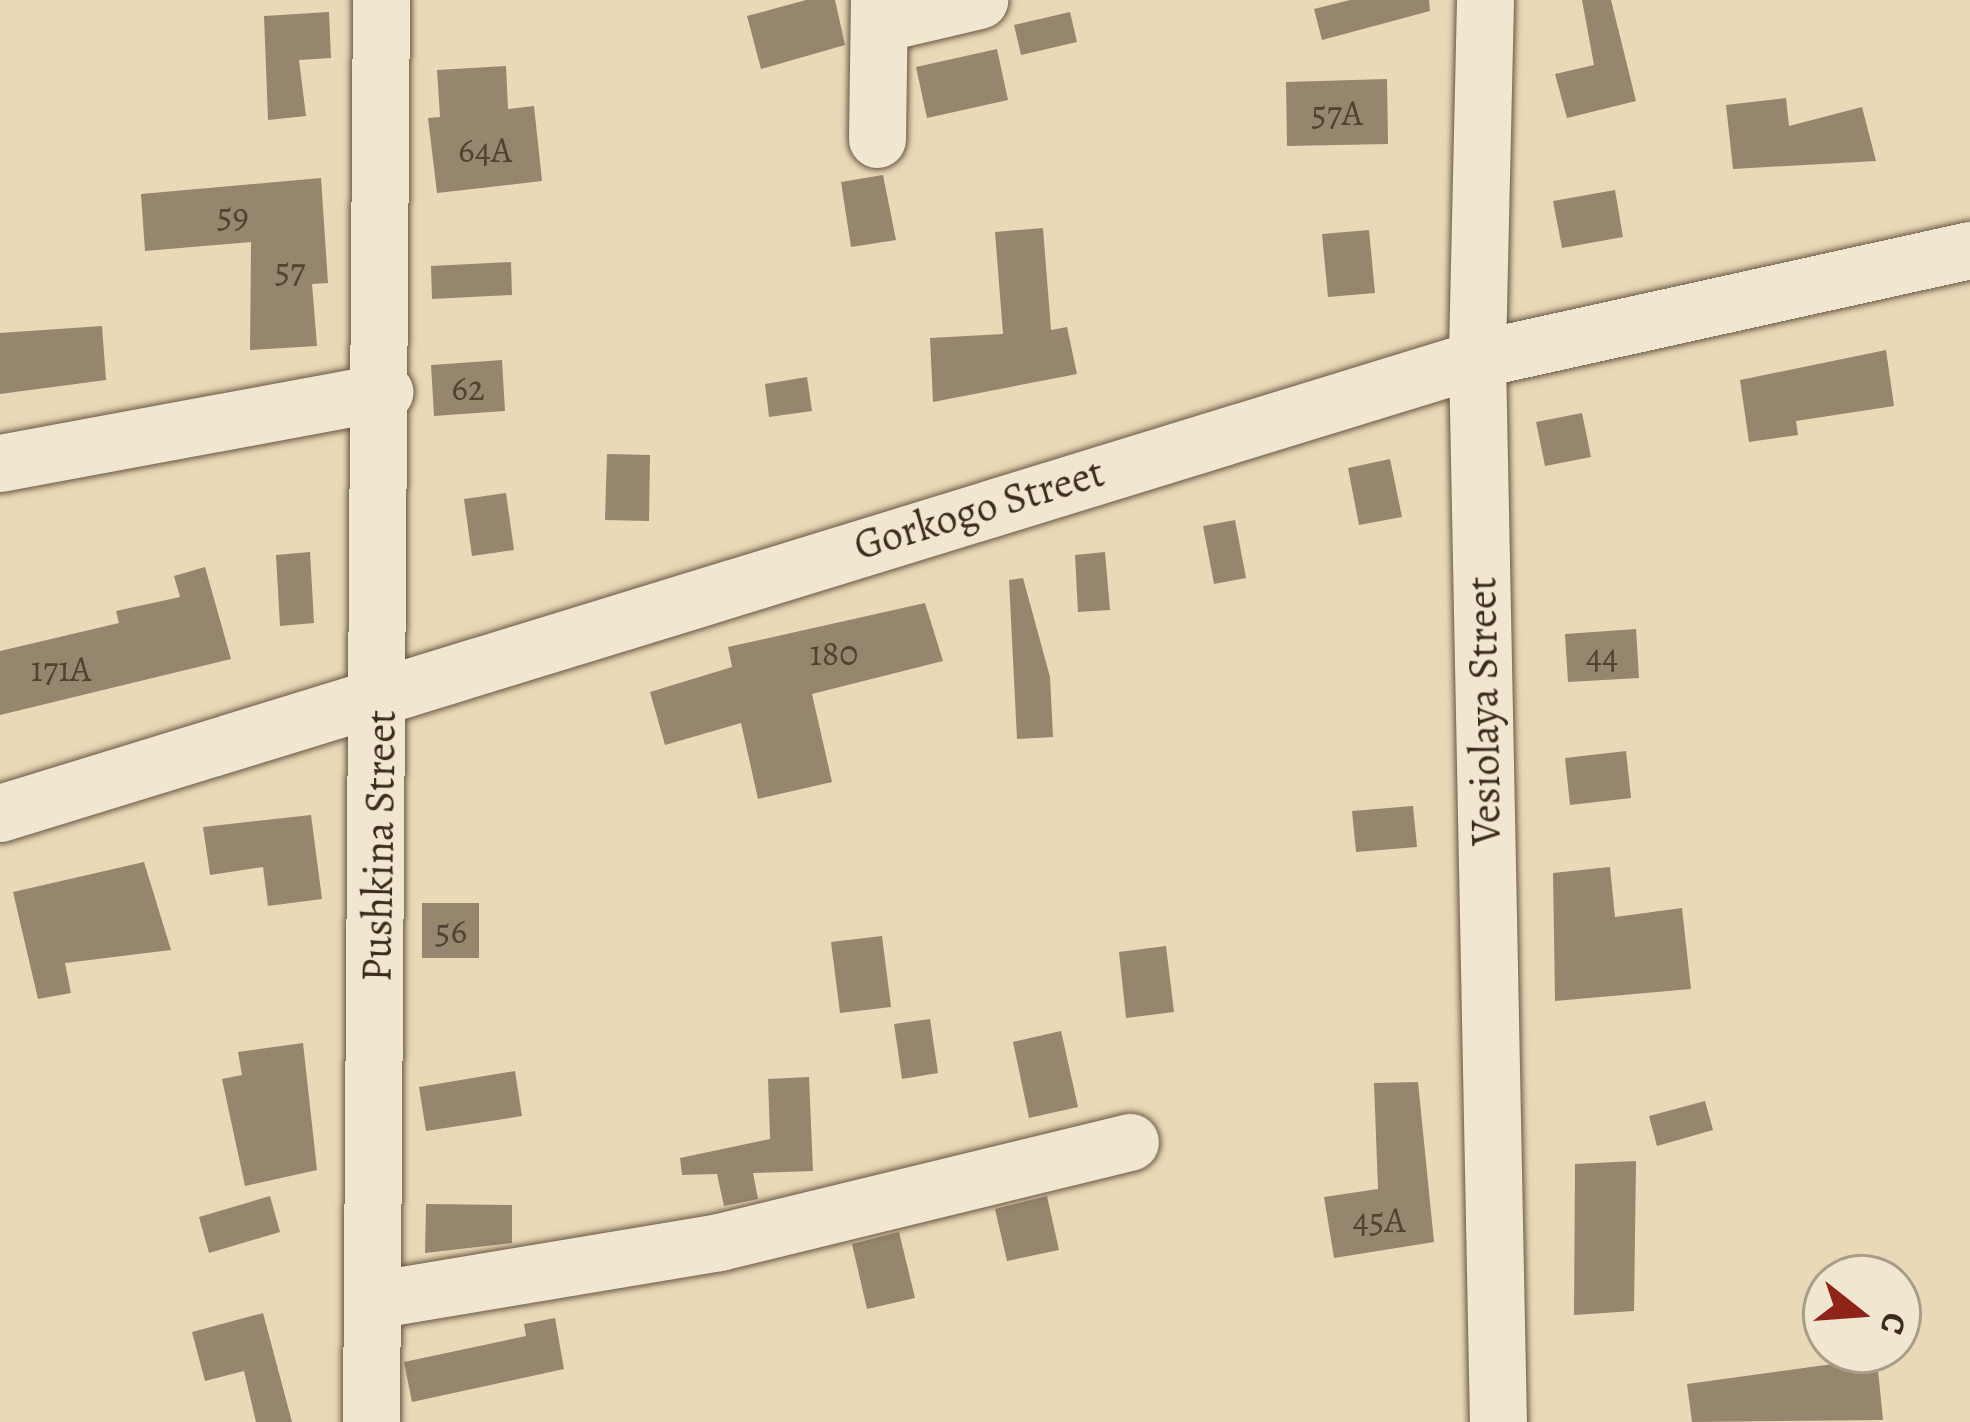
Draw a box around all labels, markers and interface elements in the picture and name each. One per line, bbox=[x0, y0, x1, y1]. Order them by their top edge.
house number: 57А bbox=[1311, 91, 1363, 135]
house number: 64А bbox=[458, 128, 512, 172]
house number: 59 bbox=[217, 193, 249, 237]
house number: 57 bbox=[275, 248, 305, 292]
house number: 62 bbox=[451, 366, 485, 410]
street label: Gorkogo Street bbox=[848, 447, 1110, 571]
street label: Vesiolaya Street bbox=[1456, 576, 1512, 846]
house number: 180 bbox=[810, 631, 858, 675]
house number: 44 bbox=[1586, 634, 1618, 678]
house number: 171А bbox=[31, 647, 91, 691]
street label: Pushkina Street bbox=[351, 710, 407, 982]
house number: 56 bbox=[435, 909, 467, 953]
house number: 45А bbox=[1353, 1198, 1405, 1242]
north arrow bbox=[1802, 1254, 1922, 1374]
text: С bbox=[1870, 1307, 1919, 1340]

